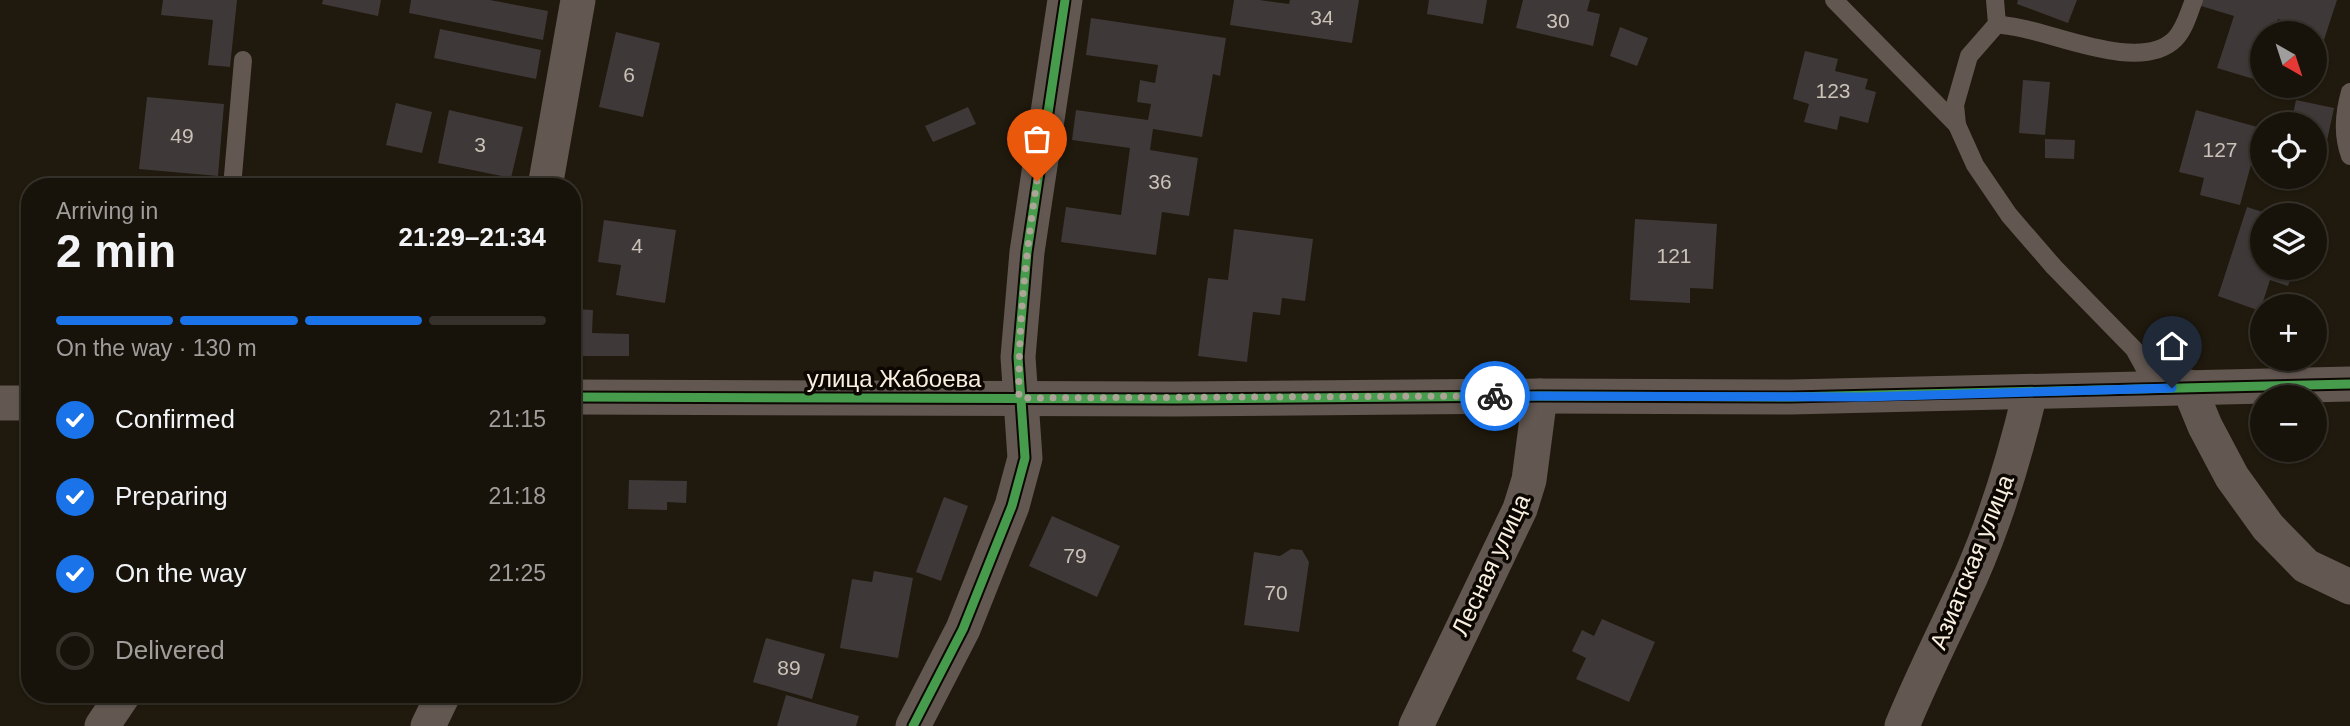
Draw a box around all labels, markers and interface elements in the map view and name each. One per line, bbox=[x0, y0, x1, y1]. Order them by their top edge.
house number: 34 bbox=[1310, 6, 1334, 29]
house number: 30 bbox=[1546, 9, 1570, 32]
north arrow bbox=[2250, 21, 2328, 98]
map controls bbox=[2250, 21, 2327, 462]
house number: 6 bbox=[623, 63, 635, 86]
house number: 123 bbox=[1815, 79, 1851, 102]
pin bbox=[1007, 109, 1067, 181]
button: locate bbox=[2250, 112, 2327, 189]
icon: bag bbox=[1018, 120, 1056, 158]
house number: 49 bbox=[170, 124, 194, 147]
house number: 3 bbox=[474, 133, 486, 156]
house number: 127 bbox=[2202, 138, 2238, 161]
house number: 36 bbox=[1148, 170, 1172, 193]
text: Arriving in bbox=[56, 198, 158, 224]
button: layers bbox=[2250, 203, 2327, 280]
text: 21:29–21:34 bbox=[399, 222, 546, 252]
text: 2 min bbox=[56, 225, 176, 277]
house number: 4 bbox=[631, 234, 643, 257]
house number: 121 bbox=[1656, 244, 1692, 267]
button: + bbox=[2250, 294, 2327, 371]
pin bbox=[2142, 316, 2202, 388]
icon: home bbox=[2153, 327, 2191, 365]
text: On the way · 130 m bbox=[56, 335, 257, 361]
courier bbox=[1460, 361, 1530, 431]
street label: улица Жабоева bbox=[807, 365, 982, 392]
icon: bike bbox=[1476, 377, 1514, 415]
button: − bbox=[2250, 385, 2327, 462]
icon: check bbox=[56, 401, 94, 439]
text: Confirmed bbox=[115, 404, 235, 434]
text: 21:15 bbox=[488, 406, 546, 432]
street label: Азиатская улица bbox=[1924, 470, 2019, 653]
icon: check bbox=[56, 478, 94, 516]
text: Preparing bbox=[115, 481, 228, 511]
text: 21:18 bbox=[488, 483, 546, 509]
street label: Лесная улица bbox=[1446, 489, 1535, 640]
house number: 79 bbox=[1063, 544, 1087, 567]
icon: check bbox=[56, 555, 94, 593]
text: On the way bbox=[115, 558, 247, 588]
text: 21:25 bbox=[488, 560, 546, 586]
house number: 70 bbox=[1264, 581, 1288, 604]
text: Delivered bbox=[115, 635, 225, 665]
house number: 89 bbox=[777, 656, 801, 679]

